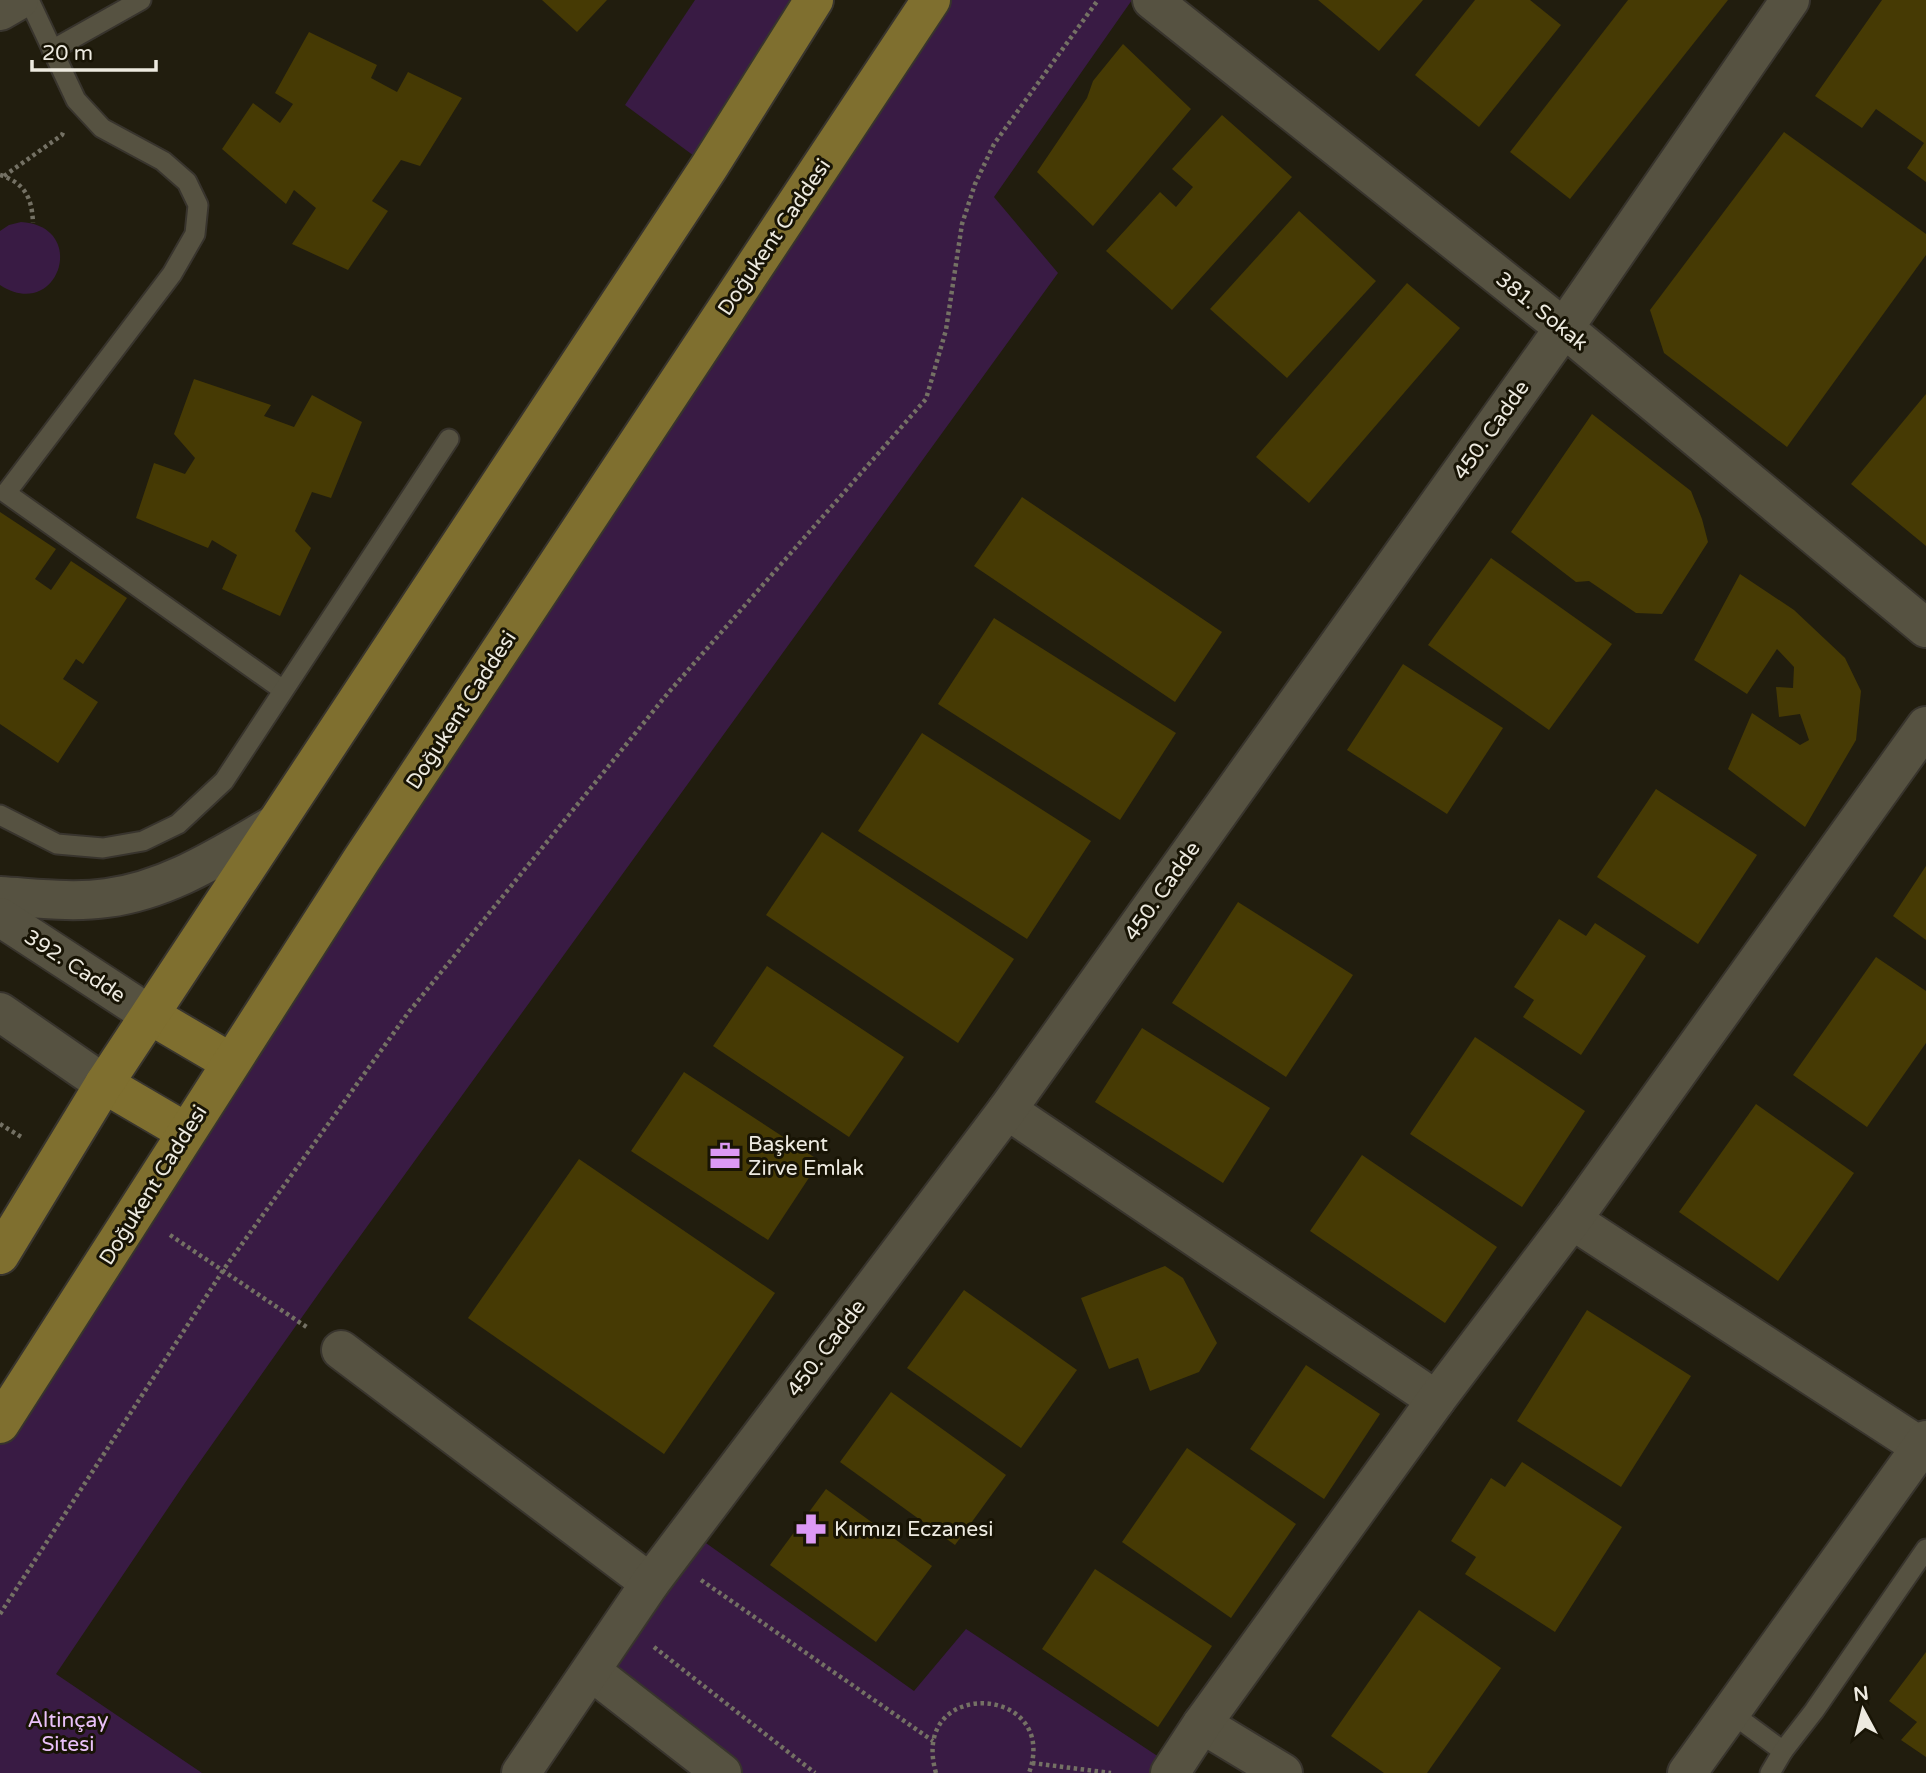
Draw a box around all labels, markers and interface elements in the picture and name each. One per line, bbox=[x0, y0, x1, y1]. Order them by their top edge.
scale bar bbox=[32, 28, 156, 72]
text: 20 m bbox=[42, 41, 93, 66]
street label: Doğukent Caddesi bbox=[713, 154, 836, 320]
street label: 381. Sokak bbox=[1491, 267, 1593, 356]
street label: 450. Cadde bbox=[1448, 376, 1535, 485]
street label: Doğukent Caddesi bbox=[401, 627, 522, 794]
street label: 450. Cadde bbox=[1119, 837, 1206, 946]
street label: 392. Cadde bbox=[20, 925, 130, 1008]
street label: Doğukent Caddesi bbox=[94, 1101, 213, 1270]
place label: Başkent Zirve Emlak bbox=[748, 1132, 864, 1181]
office icon: Başkent Zirve Emlak bbox=[708, 1139, 742, 1173]
street label: 450. Cadde bbox=[782, 1295, 871, 1402]
pharmacy icon: Kırmızı Eczanesi bbox=[794, 1512, 828, 1546]
place label: Kırmızı Eczanesi bbox=[834, 1517, 994, 1542]
north arrow bbox=[1828, 1675, 1898, 1745]
text: N bbox=[1852, 1682, 1870, 1706]
park label: Altinçay Sitesi bbox=[28, 1708, 108, 1757]

